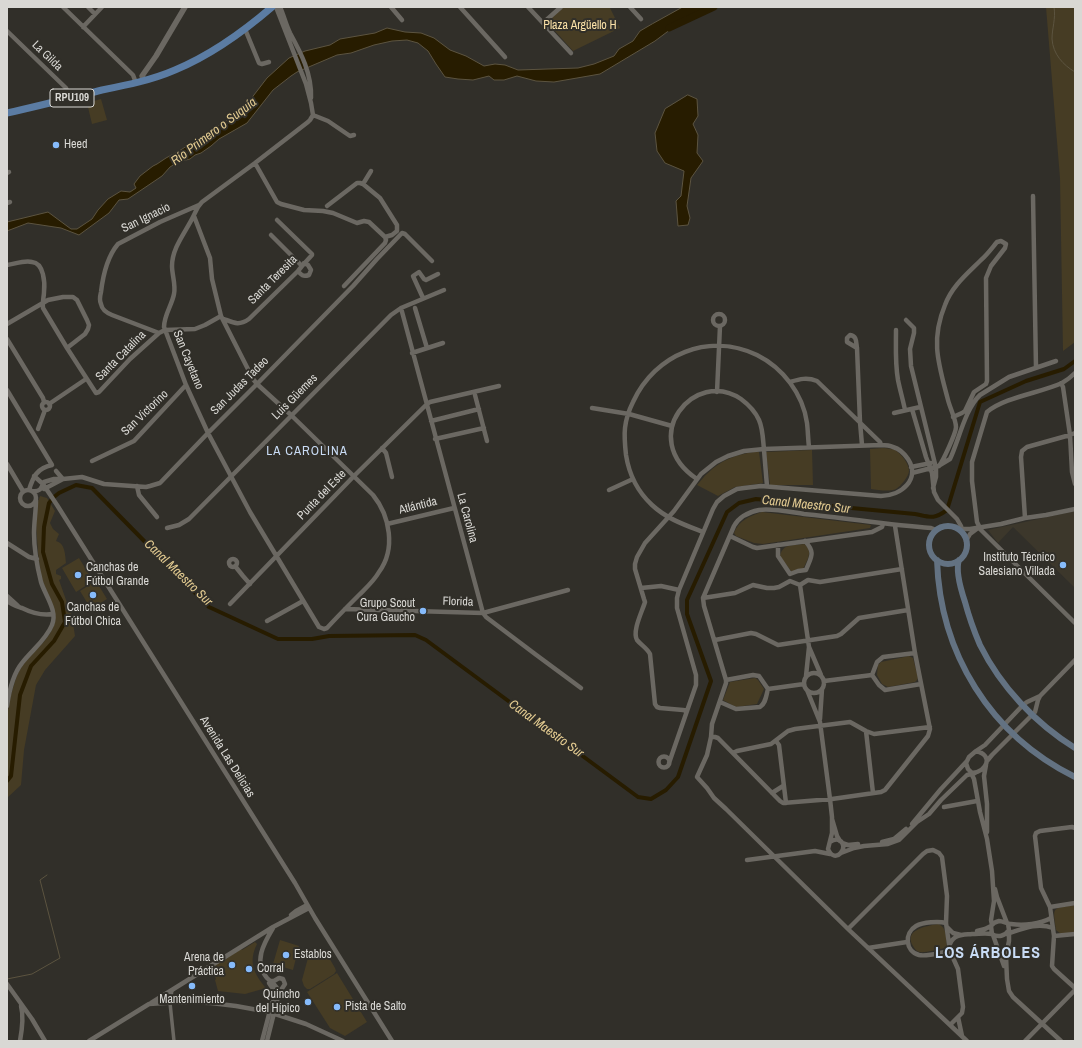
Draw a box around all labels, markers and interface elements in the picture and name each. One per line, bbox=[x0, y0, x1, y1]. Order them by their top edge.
park label: Plaza Argüello H bbox=[543, 19, 617, 33]
street label: La Gilda bbox=[29, 38, 65, 74]
road number: RPU109 bbox=[50, 89, 94, 107]
water label: Río Primero o Suquía bbox=[168, 95, 260, 169]
place label: Heed bbox=[64, 138, 88, 152]
marker: Heed bbox=[51, 140, 61, 150]
street label: San Ignacio bbox=[119, 200, 173, 236]
street label: Santa Teresita bbox=[245, 252, 301, 308]
street label: Santa Catalina bbox=[93, 328, 149, 384]
street label: San Cayetano bbox=[170, 328, 206, 392]
street label: San Judas Tadeo bbox=[208, 354, 272, 418]
street label: Luis Güemes bbox=[269, 371, 321, 423]
street label: San Victorino bbox=[119, 387, 171, 439]
district label: LA CAROLINA bbox=[266, 444, 348, 460]
street label: Punta del Este bbox=[295, 467, 349, 523]
street label: La Carolina bbox=[453, 492, 481, 544]
water label: Canal Maestro Sur bbox=[761, 493, 851, 517]
street label: Atlántida bbox=[397, 494, 439, 518]
water label: Canal Maestro Sur bbox=[141, 537, 215, 609]
place label: Instituto Técnico Salesiano Villada bbox=[979, 551, 1055, 579]
marker: Instituto Técnico Salesiano Villada bbox=[1058, 560, 1068, 570]
place label: Canchas de Fútbol Grande bbox=[86, 561, 149, 589]
marker: Canchas de Fútbol Grande bbox=[73, 570, 83, 580]
marker: Canchas de Fútbol Chica bbox=[88, 590, 98, 600]
street label: Florida bbox=[442, 594, 474, 610]
place label: Grupo Scout Cura Gaucho bbox=[356, 597, 415, 625]
place label: Canchas de Fútbol Chica bbox=[65, 601, 121, 629]
marker: Grupo Scout Cura Gaucho bbox=[418, 606, 428, 616]
water label: Canal Maestro Sur bbox=[505, 697, 587, 761]
street label: Avenida Las Delicias bbox=[196, 714, 258, 800]
district label: LOS ÁRBOLES bbox=[935, 944, 1041, 964]
place label: Establos bbox=[294, 948, 332, 962]
marker: Establos bbox=[281, 950, 291, 960]
place label: Arena de Práctica bbox=[184, 951, 224, 979]
marker: Arena de Práctica bbox=[227, 960, 237, 970]
place label: Corral bbox=[257, 962, 284, 976]
marker: Corral bbox=[244, 964, 254, 974]
marker: Mantenimiento bbox=[187, 981, 197, 991]
place label: Quincho del Hípico bbox=[256, 988, 300, 1016]
place label: Mantenimiento bbox=[159, 993, 225, 1007]
marker: Quincho del Hípico bbox=[303, 997, 313, 1007]
place label: Pista de Salto bbox=[345, 1000, 406, 1014]
marker: Pista de Salto bbox=[332, 1002, 342, 1012]

